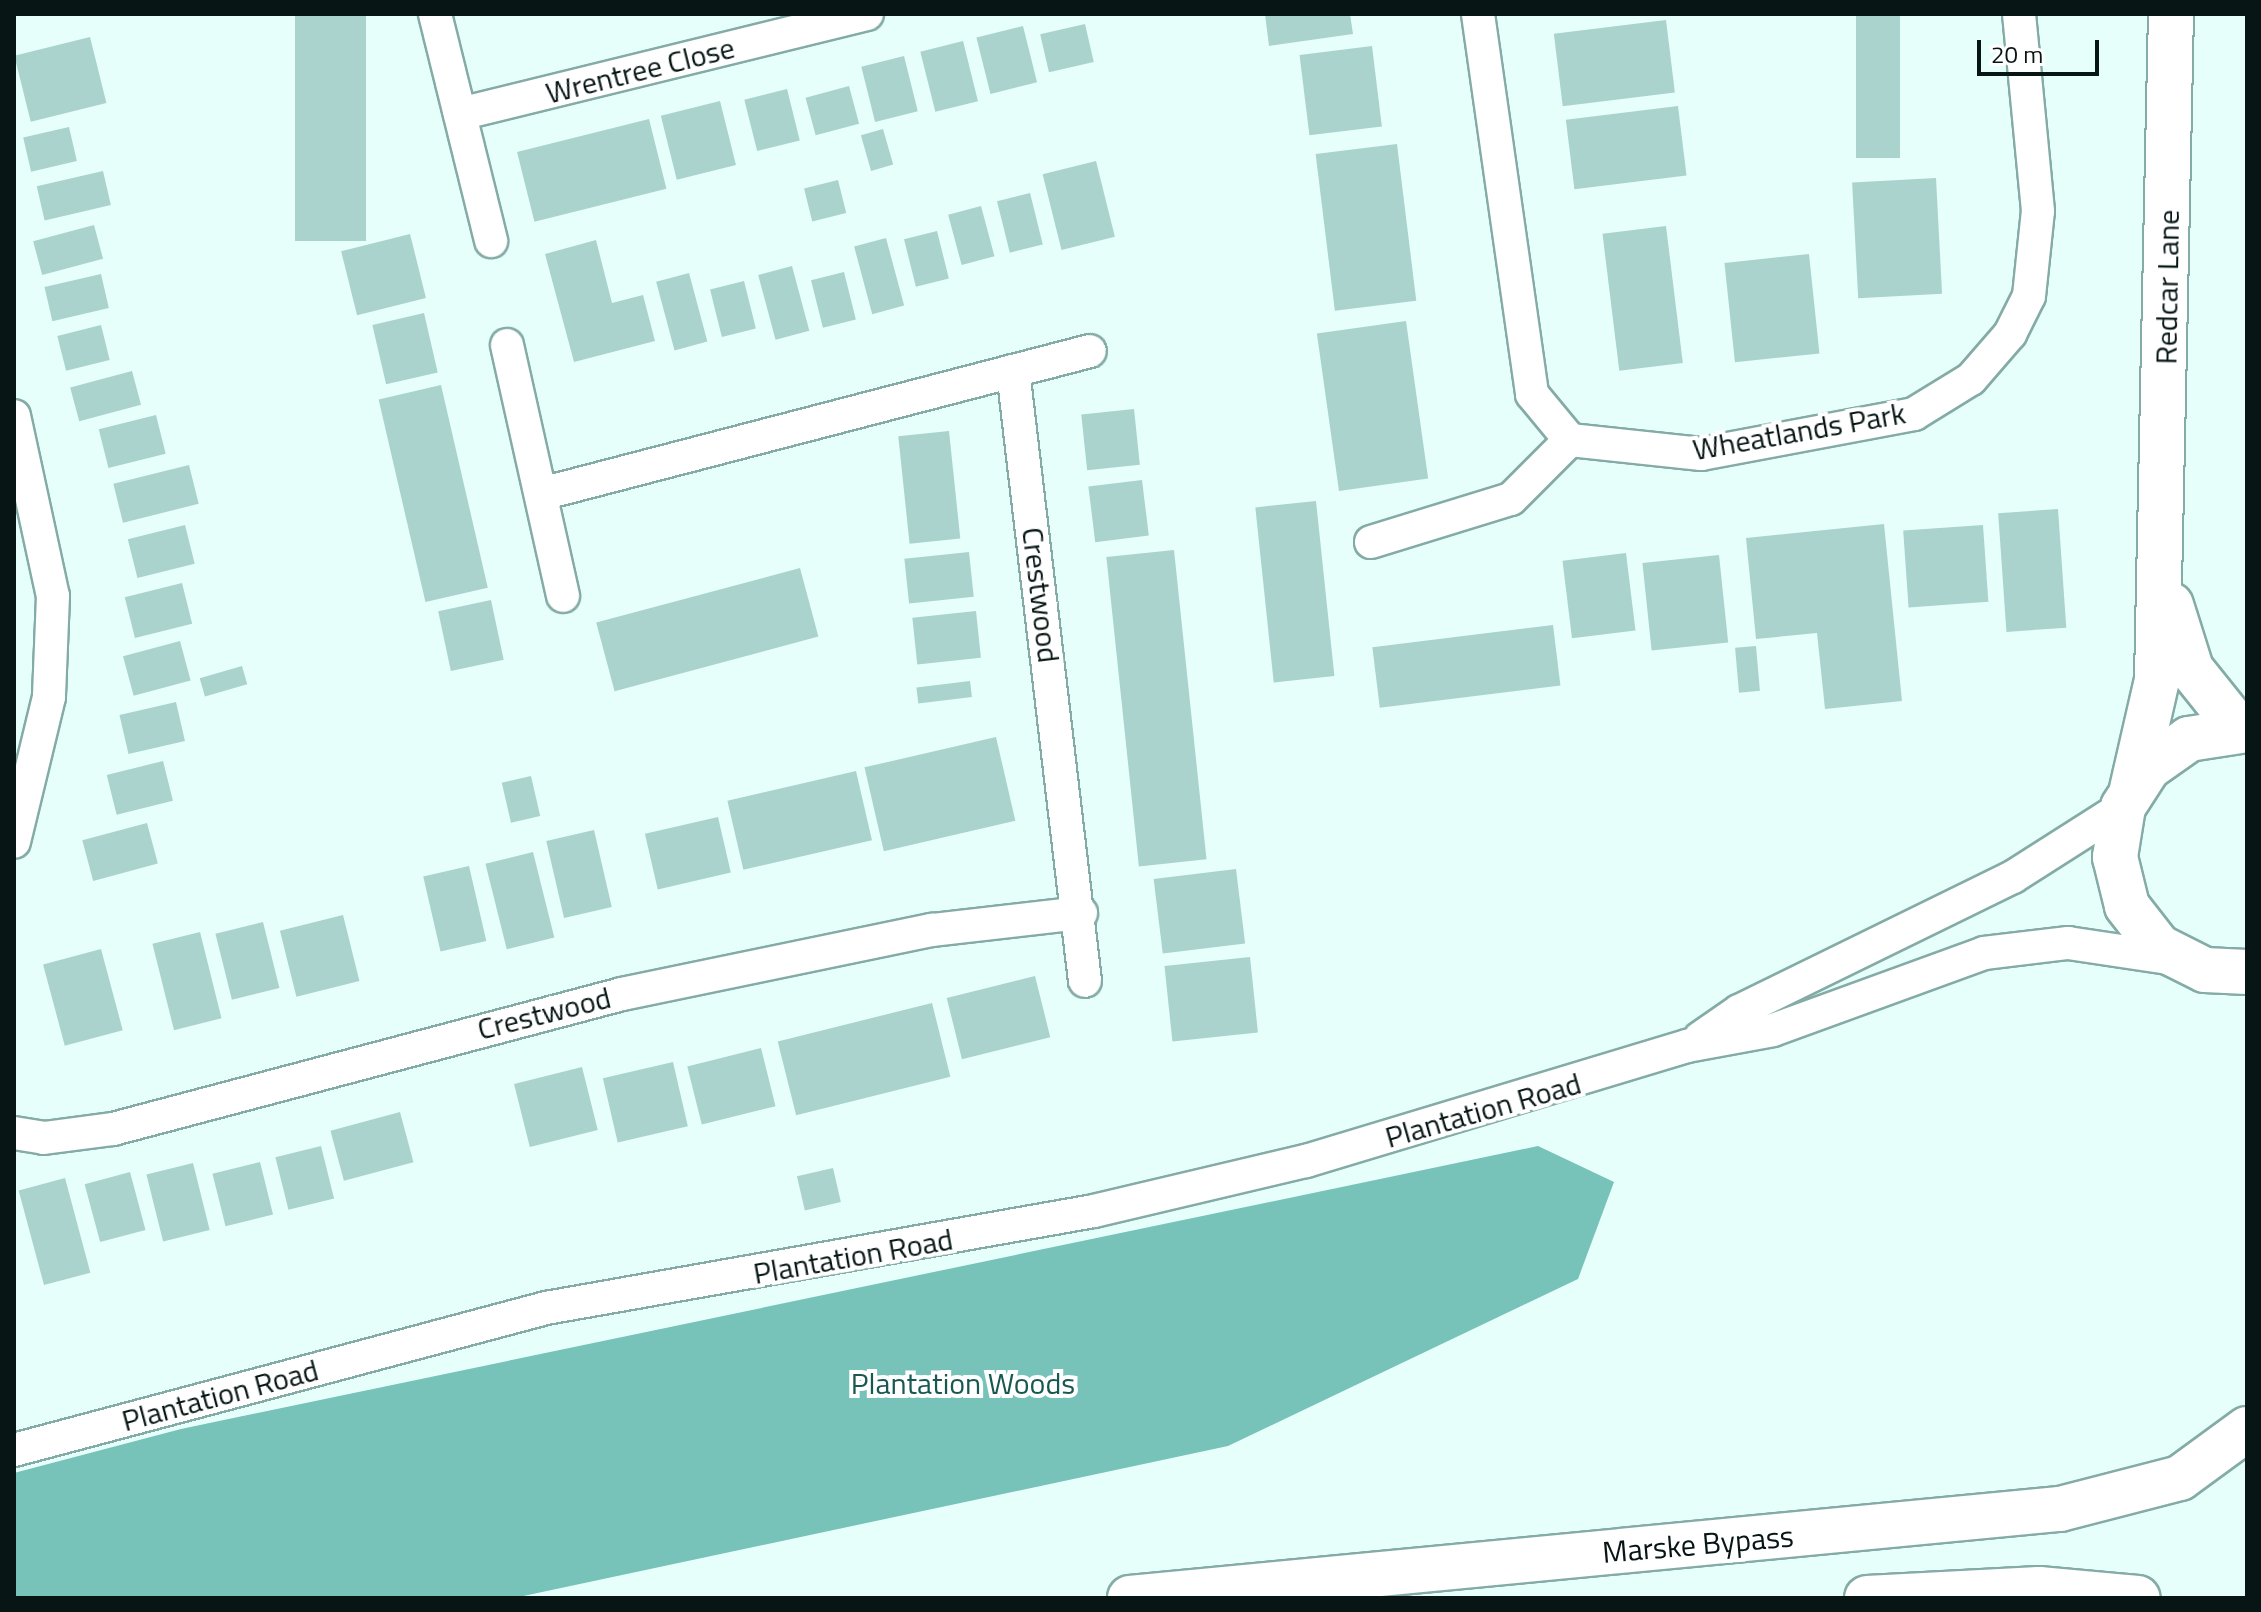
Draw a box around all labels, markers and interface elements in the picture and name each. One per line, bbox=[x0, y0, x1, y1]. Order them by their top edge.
scale bar bbox=[1981, 24, 2103, 74]
street label: Wrentree Close bbox=[542, 29, 738, 111]
text: 20 m bbox=[1991, 36, 2043, 72]
street label: Redcar Lane bbox=[2148, 209, 2186, 365]
street label: Wheatlands Park bbox=[1690, 395, 1908, 467]
street label: Crestwood bbox=[1015, 525, 1067, 665]
street label: Crestwood bbox=[474, 979, 614, 1047]
street label: Plantation Road bbox=[1381, 1065, 1585, 1155]
street label: Plantation Road bbox=[750, 1221, 956, 1291]
street label: Plantation Road bbox=[118, 1351, 322, 1439]
park label: Plantation Woods bbox=[851, 1365, 1075, 1401]
street label: Marske Bypass bbox=[1601, 1518, 1795, 1570]

